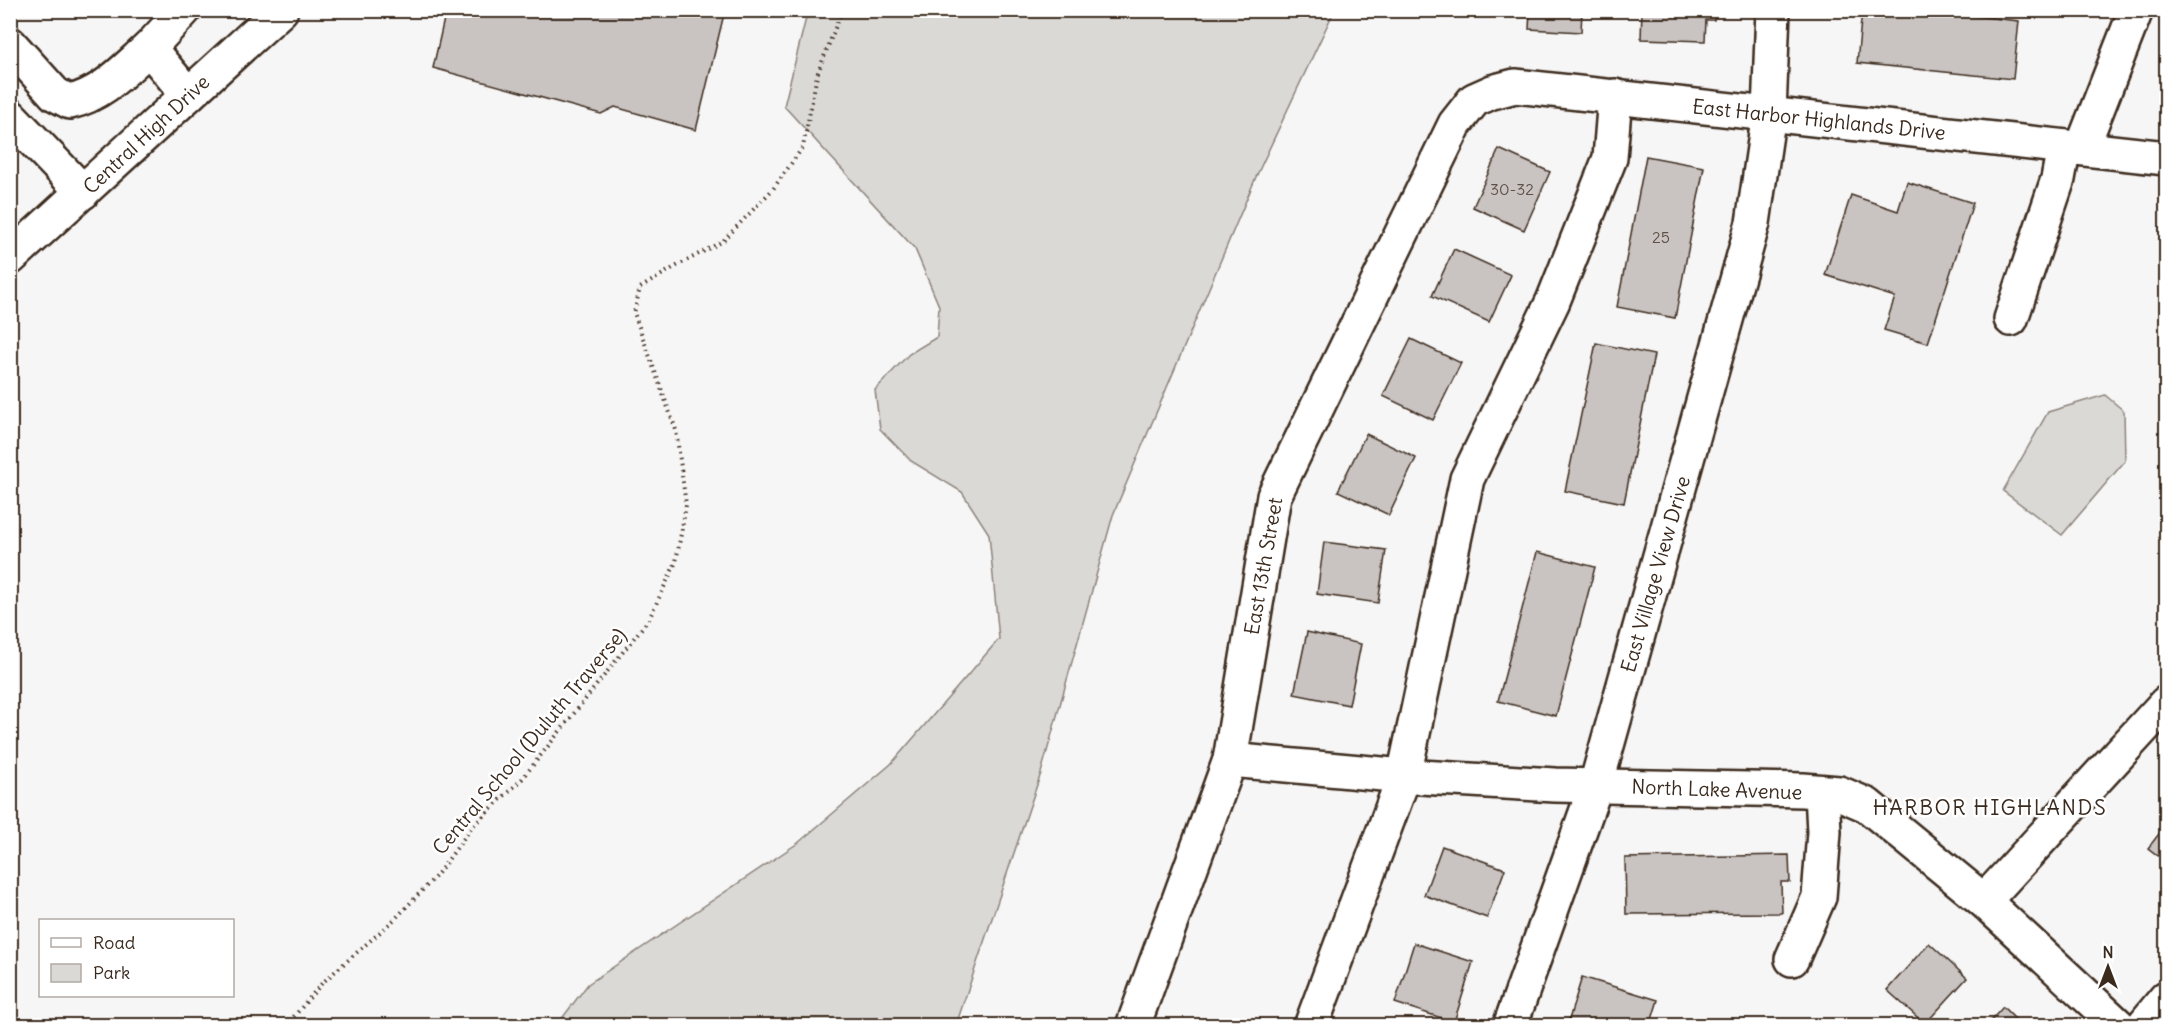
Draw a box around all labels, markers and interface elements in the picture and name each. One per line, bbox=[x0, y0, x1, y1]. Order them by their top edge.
street label: Central High Drive bbox=[78, 69, 214, 199]
street label: East Harbor Highlands Drive bbox=[1691, 93, 1947, 145]
house number: 30-32 bbox=[1490, 179, 1534, 199]
house number: 25 bbox=[1652, 227, 1670, 247]
street label: East Village View Drive bbox=[1615, 473, 1695, 675]
street label: East 13th Street bbox=[1239, 495, 1287, 637]
street label: Central School (Duluth Traverse) bbox=[427, 623, 631, 859]
street label: North Lake Avenue bbox=[1631, 774, 1803, 804]
district label: HARBOR HIGHLANDS bbox=[1873, 794, 2107, 821]
legend bbox=[39, 919, 234, 997]
text: Road bbox=[93, 931, 136, 954]
north arrow bbox=[2078, 937, 2138, 997]
text: N bbox=[2102, 942, 2114, 962]
text: Park bbox=[93, 961, 130, 984]

